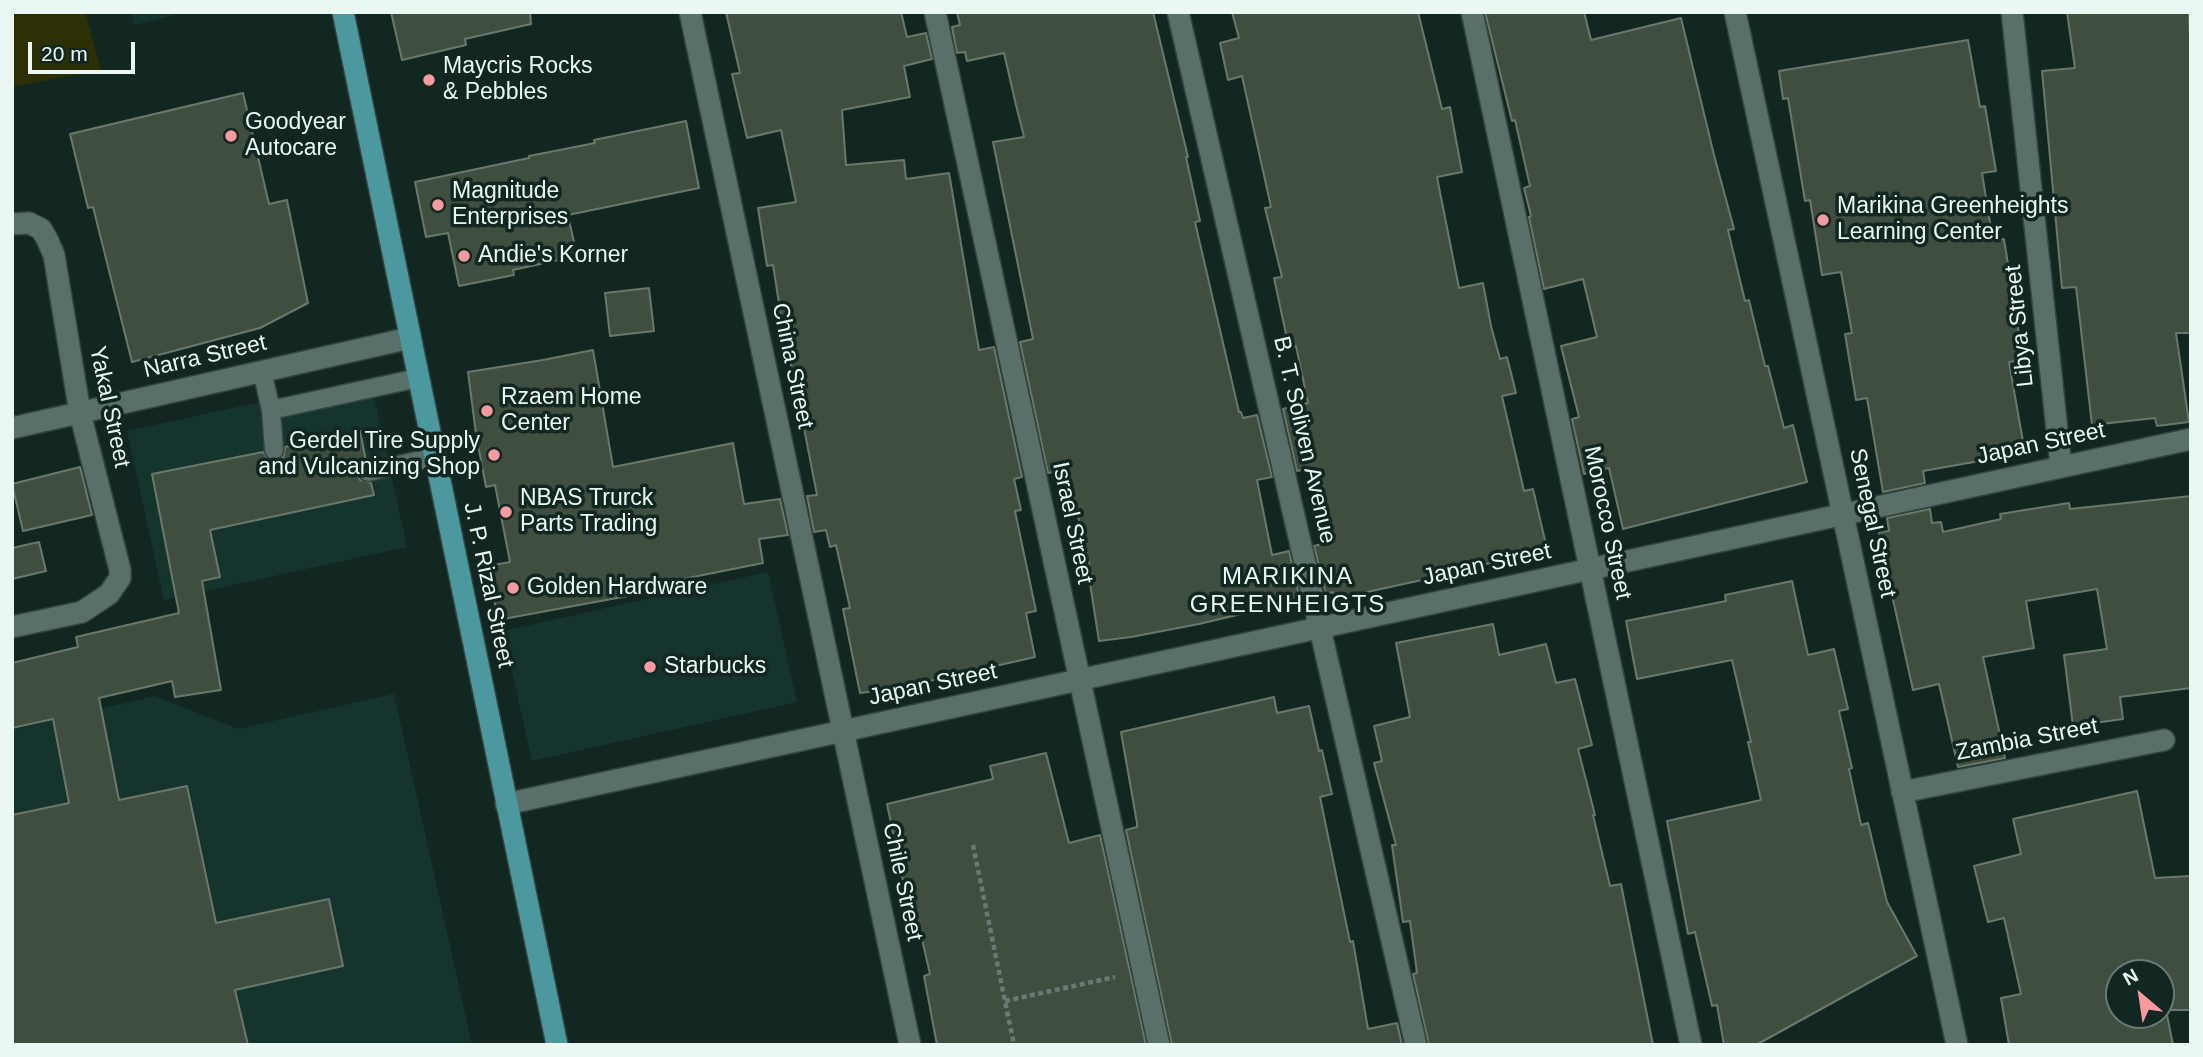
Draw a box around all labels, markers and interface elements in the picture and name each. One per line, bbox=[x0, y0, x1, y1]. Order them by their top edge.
scale bar bbox=[32, 28, 138, 72]
text: 20 m bbox=[41, 42, 88, 65]
place label: Maycris Rocks & Pebbles bbox=[443, 53, 593, 107]
marker: Maycris Rocks & Pebbles bbox=[421, 72, 437, 88]
place label: Goodyear Autocare bbox=[245, 109, 346, 163]
marker: Goodyear Autocare bbox=[223, 128, 239, 144]
place label: Magnitude Enterprises bbox=[452, 178, 568, 232]
place label: Marikina Greenheights Learning Center bbox=[1837, 193, 2068, 247]
marker: Magnitude Enterprises bbox=[430, 197, 446, 213]
marker: Marikina Greenheights Learning Center bbox=[1815, 212, 1831, 228]
place label: Andie's Korner bbox=[478, 242, 628, 270]
marker: Andie's Korner bbox=[456, 248, 472, 264]
street label: Libya Street bbox=[2000, 264, 2040, 388]
street label: China Street bbox=[765, 301, 819, 431]
street label: Narra Street bbox=[141, 329, 269, 385]
street label: B. T. Soliven Avenue bbox=[1267, 334, 1341, 546]
street label: Yakal Street bbox=[83, 344, 135, 470]
place label: Rzaem Home Center bbox=[501, 384, 642, 438]
marker: Rzaem Home Center bbox=[479, 403, 495, 419]
street label: Japan Street bbox=[1974, 417, 2108, 471]
place label: Gerdel Tire Supply and Vulcanizing Shop bbox=[258, 428, 480, 482]
street label: Morocco Street bbox=[1577, 444, 1637, 602]
street label: Senegal Street bbox=[1843, 446, 1901, 600]
marker: Gerdel Tire Supply and Vulcanizing Shop bbox=[486, 447, 502, 463]
street label: Israel Street bbox=[1046, 459, 1098, 587]
place label: NBAS Trurck Parts Trading bbox=[520, 485, 657, 539]
street label: J. P. Rizal Street bbox=[457, 500, 519, 670]
marker: NBAS Trurck Parts Trading bbox=[498, 504, 514, 520]
street label: Japan Street bbox=[1420, 538, 1554, 592]
district label: MARIKINA GREENHEIGTS bbox=[1191, 563, 1385, 619]
place label: Golden Hardware bbox=[527, 574, 707, 602]
marker: Golden Hardware bbox=[505, 580, 521, 596]
place label: Starbucks bbox=[664, 653, 766, 681]
street label: Japan Street bbox=[866, 658, 1000, 712]
marker: Starbucks bbox=[642, 659, 658, 675]
street label: Zambia Street bbox=[1953, 713, 2101, 767]
street label: Chile Street bbox=[876, 820, 928, 944]
north arrow bbox=[2105, 959, 2175, 1029]
text: N bbox=[2119, 964, 2142, 989]

